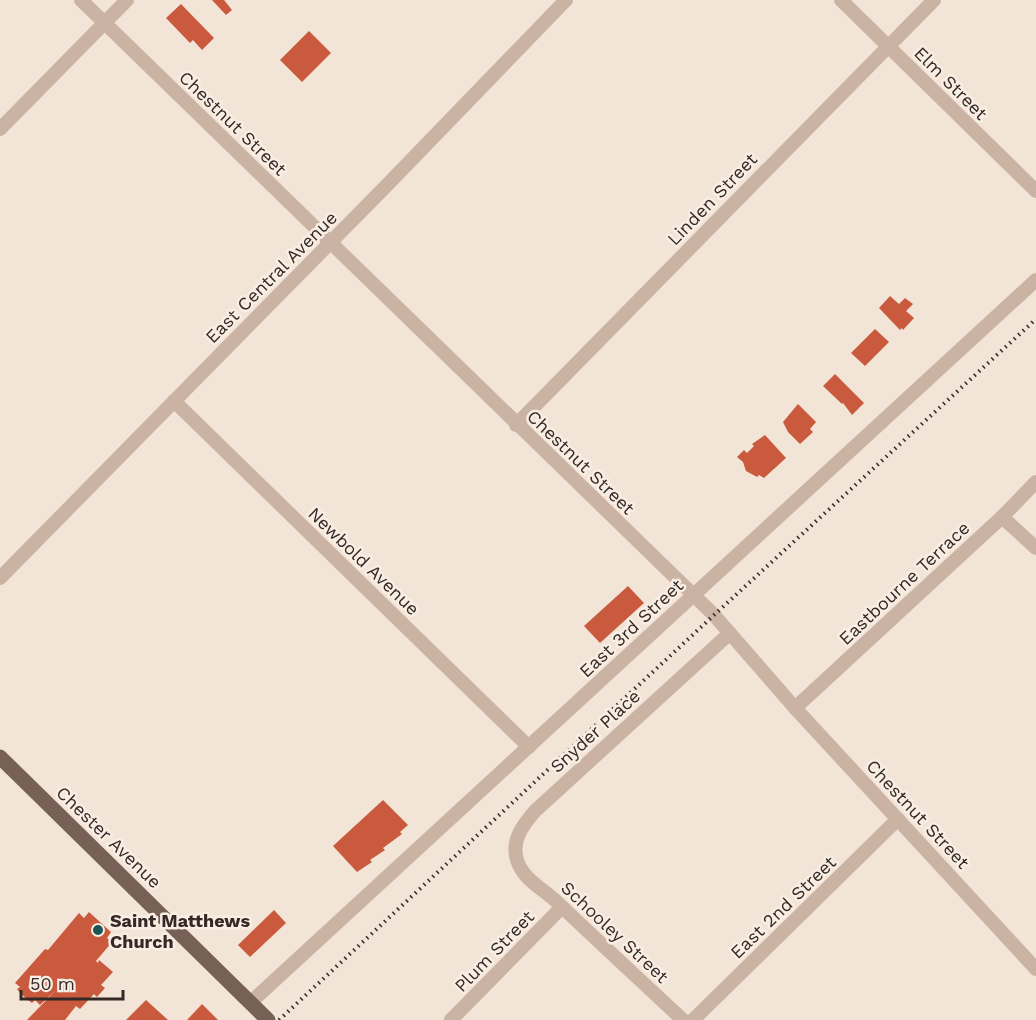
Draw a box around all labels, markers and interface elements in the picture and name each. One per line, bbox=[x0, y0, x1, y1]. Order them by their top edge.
street label: Elm Street bbox=[910, 42, 992, 124]
street label: Chestnut Street bbox=[175, 66, 291, 180]
street label: Linden Street bbox=[663, 148, 761, 249]
street label: East Central Avenue bbox=[201, 207, 341, 347]
street label: Chestnut Street bbox=[523, 405, 639, 519]
street label: Newbold Avenue bbox=[304, 503, 424, 619]
street label: Eastbourne Terrace bbox=[834, 517, 974, 649]
street label: East 3rd Street bbox=[575, 574, 687, 681]
street label: Snyder Place bbox=[546, 685, 644, 777]
street label: Chestnut Street bbox=[862, 755, 974, 873]
street label: Chester Avenue bbox=[52, 782, 166, 892]
street label: East 2nd Street bbox=[726, 851, 840, 963]
street label: Schooley Street bbox=[557, 877, 673, 987]
street label: Plum Street bbox=[450, 906, 538, 996]
place label: Saint Matthews Church bbox=[110, 910, 250, 952]
marker: Saint Matthews Church bbox=[91, 923, 105, 937]
scale bar bbox=[21, 963, 123, 1001]
text: 50 m bbox=[30, 973, 75, 994]

